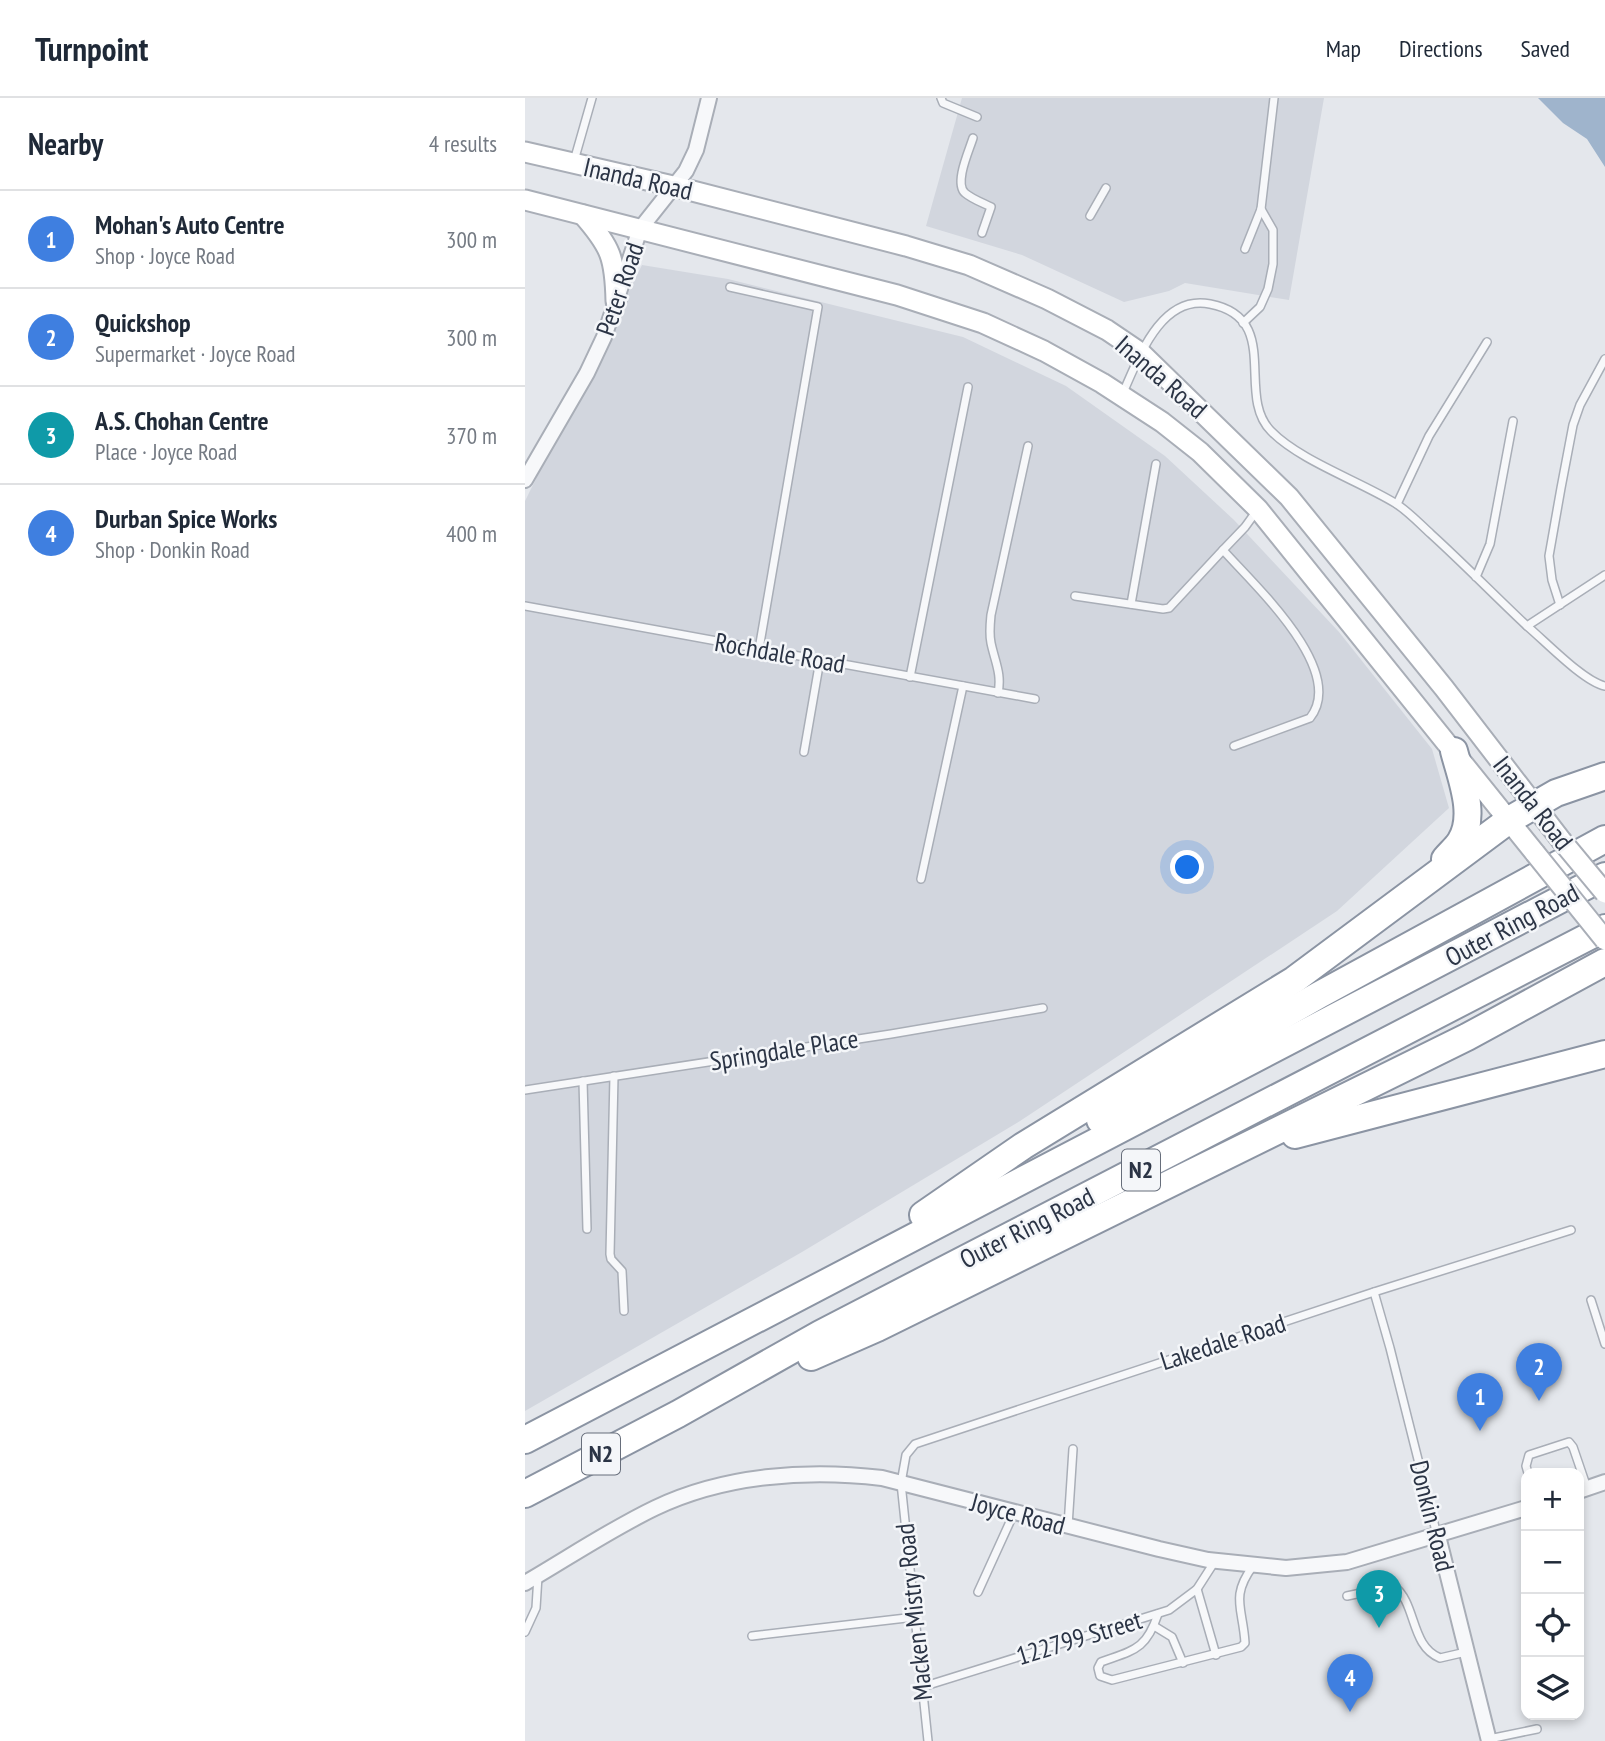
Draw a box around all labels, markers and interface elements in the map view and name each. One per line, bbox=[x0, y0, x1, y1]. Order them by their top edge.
text: Turnpoint bbox=[35, 27, 148, 70]
text: Map bbox=[1326, 33, 1361, 64]
text: Directions bbox=[1399, 33, 1483, 64]
text: Saved bbox=[1521, 33, 1570, 64]
text: Nearby bbox=[28, 124, 103, 163]
text: 4 results bbox=[429, 129, 497, 158]
street label: Inanda Road bbox=[580, 150, 696, 207]
text: Mohan's Auto Centre bbox=[95, 208, 285, 241]
text: 1 bbox=[46, 225, 57, 254]
text: 300 m bbox=[446, 225, 497, 254]
street label: Peter Road bbox=[588, 238, 651, 340]
text: Shop · Joyce Road bbox=[95, 241, 235, 270]
text: Quickshop bbox=[95, 306, 191, 339]
text: 2 bbox=[46, 323, 57, 352]
text: 300 m bbox=[446, 323, 497, 352]
street label: Inanda Road bbox=[1109, 328, 1214, 425]
text: Supermarket · Joyce Road bbox=[95, 339, 296, 368]
text: A.S. Chohan Centre bbox=[95, 404, 269, 437]
text: 3 bbox=[46, 421, 57, 450]
text: 370 m bbox=[446, 421, 497, 450]
text: Place · Joyce Road bbox=[95, 437, 237, 466]
text: Durban Spice Works bbox=[95, 502, 277, 535]
text: 4 bbox=[46, 519, 57, 548]
text: 400 m bbox=[446, 519, 497, 548]
text: Shop · Donkin Road bbox=[95, 535, 250, 564]
street label: Rochdale Road bbox=[712, 625, 848, 680]
street label: Inanda Road bbox=[1486, 749, 1581, 857]
your location bbox=[1170, 850, 1204, 884]
street label: Outer Ring Road bbox=[1439, 876, 1584, 974]
street label: Springdale Place bbox=[707, 1022, 860, 1078]
road number: N2 bbox=[1122, 1150, 1160, 1190]
street label: Outer Ring Road bbox=[954, 1180, 1100, 1276]
street label: Lakedale Road bbox=[1156, 1306, 1290, 1377]
pin: 2 bbox=[1516, 1343, 1562, 1401]
pin: 1 bbox=[1457, 1373, 1503, 1431]
road number: N2 bbox=[582, 1434, 620, 1474]
street label: Donkin Road bbox=[1403, 1457, 1462, 1575]
map controls bbox=[1521, 1468, 1584, 1720]
button: + bbox=[1521, 1468, 1584, 1531]
street label: Joyce Road bbox=[966, 1485, 1069, 1542]
street label: Macken Mistry Road bbox=[888, 1522, 939, 1702]
button: − bbox=[1521, 1531, 1584, 1594]
pin: 3 bbox=[1356, 1570, 1402, 1628]
button: locate bbox=[1521, 1594, 1584, 1657]
street label: 122799 Street bbox=[1012, 1603, 1146, 1672]
pin: 4 bbox=[1327, 1654, 1373, 1712]
button: layers bbox=[1521, 1657, 1584, 1720]

